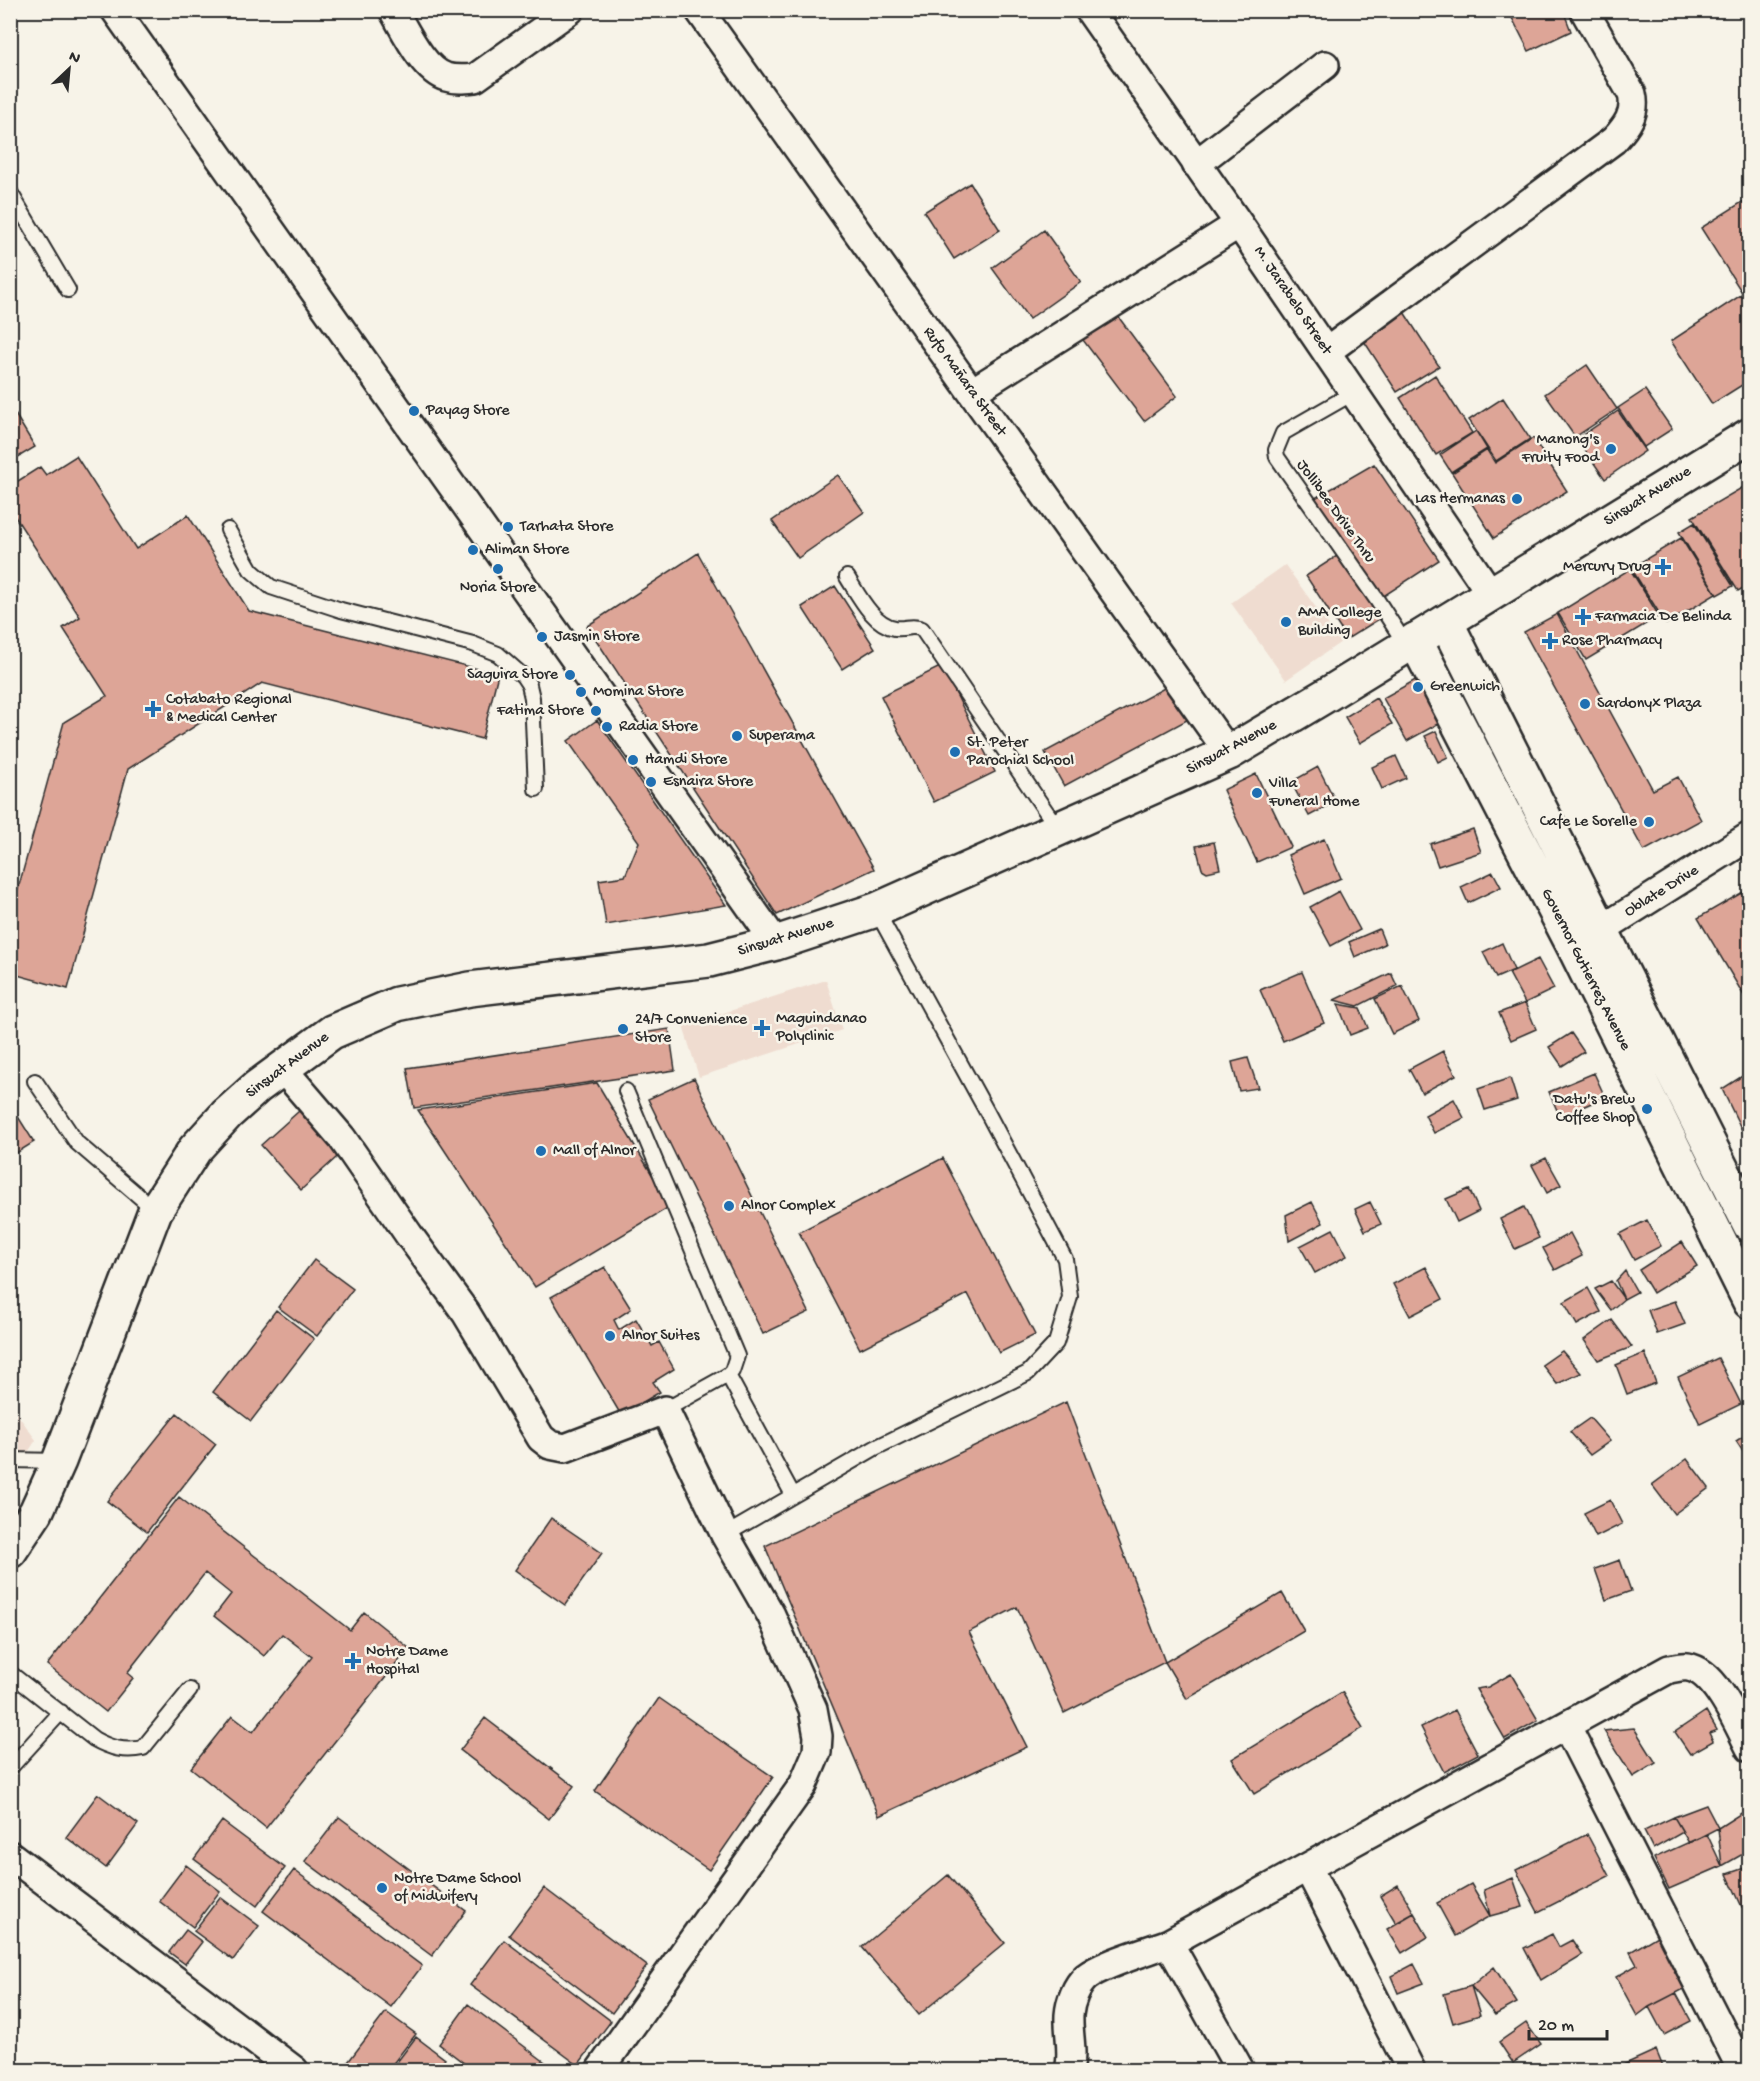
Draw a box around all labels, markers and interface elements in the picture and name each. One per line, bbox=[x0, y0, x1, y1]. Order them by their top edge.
north arrow bbox=[39, 39, 99, 99]
text: N bbox=[65, 48, 83, 70]
street label: M. Jarabelo Street bbox=[1249, 243, 1336, 360]
street label: Rufo Mañara Street bbox=[918, 324, 1011, 441]
place label: Payag Store bbox=[425, 402, 510, 421]
marker: Payag Store bbox=[407, 404, 421, 418]
place label: Manong's Fruity Food bbox=[1521, 431, 1601, 468]
marker: Manong's Fruity Food bbox=[1604, 442, 1618, 456]
street label: Jollibee Drive Thru bbox=[1291, 457, 1379, 568]
street label: Sinsuat Avenue bbox=[1601, 462, 1696, 531]
place label: Las Hermanas bbox=[1415, 490, 1506, 509]
marker: Las Hermanas bbox=[1510, 492, 1524, 506]
place label: Tarhata Store bbox=[519, 518, 614, 537]
marker: Tarhata Store bbox=[501, 520, 515, 534]
place label: Aliman Store bbox=[485, 541, 570, 560]
marker: Aliman Store bbox=[466, 543, 480, 557]
place label: Mercury Drug bbox=[1563, 558, 1651, 577]
marker: Mercury Drug bbox=[1656, 560, 1670, 574]
marker: Noria Store bbox=[491, 562, 505, 576]
place label: Noria Store bbox=[460, 579, 537, 598]
place label: AMA College Building bbox=[1297, 604, 1382, 641]
place label: Farmacia De Belinda bbox=[1594, 608, 1732, 627]
marker: Farmacia De Belinda bbox=[1576, 610, 1590, 624]
marker: AMA College Building bbox=[1279, 615, 1293, 629]
place label: Jasmin Store bbox=[554, 628, 640, 647]
marker: Jasmin Store bbox=[535, 630, 549, 644]
place label: Rose Pharmacy bbox=[1562, 632, 1662, 651]
marker: Rose Pharmacy bbox=[1543, 634, 1557, 648]
place label: Saguira Store bbox=[467, 666, 559, 685]
marker: Saguira Store bbox=[563, 668, 577, 682]
place label: Greenwich bbox=[1430, 678, 1500, 697]
marker: Greenwich bbox=[1411, 680, 1425, 694]
place label: Momina Store bbox=[593, 683, 684, 702]
marker: Momina Store bbox=[574, 685, 588, 699]
place label: Cotabato Regional & Medical Center bbox=[166, 691, 292, 728]
place label: Sardonyx Plaza bbox=[1597, 695, 1703, 714]
marker: Sardonyx Plaza bbox=[1578, 697, 1592, 711]
marker: Cotabato Regional & Medical Center bbox=[144, 700, 162, 718]
place label: Fatima Store bbox=[496, 702, 585, 721]
marker: Fatima Store bbox=[589, 704, 603, 718]
street label: Sinsuat Avenue bbox=[1184, 716, 1281, 780]
place label: Radia Store bbox=[619, 718, 699, 737]
marker: Radia Store bbox=[600, 720, 614, 734]
place label: Superama bbox=[749, 727, 816, 746]
marker: Superama bbox=[730, 729, 744, 743]
place label: St. Peter Parochial School bbox=[966, 734, 1074, 771]
marker: St. Peter Parochial School bbox=[948, 745, 962, 759]
place label: Hamdi Store bbox=[645, 751, 728, 770]
marker: Hamdi Store bbox=[626, 753, 640, 767]
place label: Esnaira Store bbox=[663, 773, 754, 792]
marker: Esnaira Store bbox=[644, 775, 658, 789]
place label: Villa Funeral Home bbox=[1268, 775, 1360, 812]
marker: Villa Funeral Home bbox=[1250, 786, 1264, 800]
place label: Cafe Le Sorelle bbox=[1540, 813, 1638, 832]
marker: Cafe Le Sorelle bbox=[1642, 815, 1656, 829]
street label: Oblate Drive bbox=[1621, 861, 1703, 922]
street label: Governor Gutierrez Avenue bbox=[1536, 886, 1634, 1055]
street label: Sinsuat Avenue bbox=[736, 914, 837, 962]
place label: Maguindanao Polyclinic bbox=[775, 1010, 867, 1047]
place label: 24/7 Convenience Store bbox=[635, 1011, 748, 1048]
marker: Maguindanao Polyclinic bbox=[753, 1019, 771, 1037]
marker: 24/7 Convenience Store bbox=[616, 1022, 630, 1036]
street label: Sinsuat Avenue bbox=[243, 1028, 334, 1103]
place label: Datu's Brew Coffee Shop bbox=[1552, 1091, 1636, 1128]
marker: Datu's Brew Coffee Shop bbox=[1640, 1102, 1654, 1116]
place label: Mall of Alnor bbox=[553, 1142, 637, 1161]
marker: Mall of Alnor bbox=[534, 1144, 548, 1158]
place label: Alnor Complex bbox=[741, 1197, 836, 1216]
marker: Alnor Complex bbox=[722, 1199, 736, 1213]
place label: Alnor Suites bbox=[622, 1327, 701, 1346]
marker: Alnor Suites bbox=[603, 1329, 617, 1343]
place label: Notre Dame Hospital bbox=[366, 1643, 449, 1680]
marker: Notre Dame Hospital bbox=[344, 1652, 362, 1670]
place label: Notre Dame School of Midwifery bbox=[394, 1870, 521, 1907]
marker: Notre Dame School of Midwifery bbox=[375, 1881, 389, 1895]
scale bar bbox=[1529, 2003, 1607, 2041]
text: 20 m bbox=[1538, 2016, 1574, 2037]

